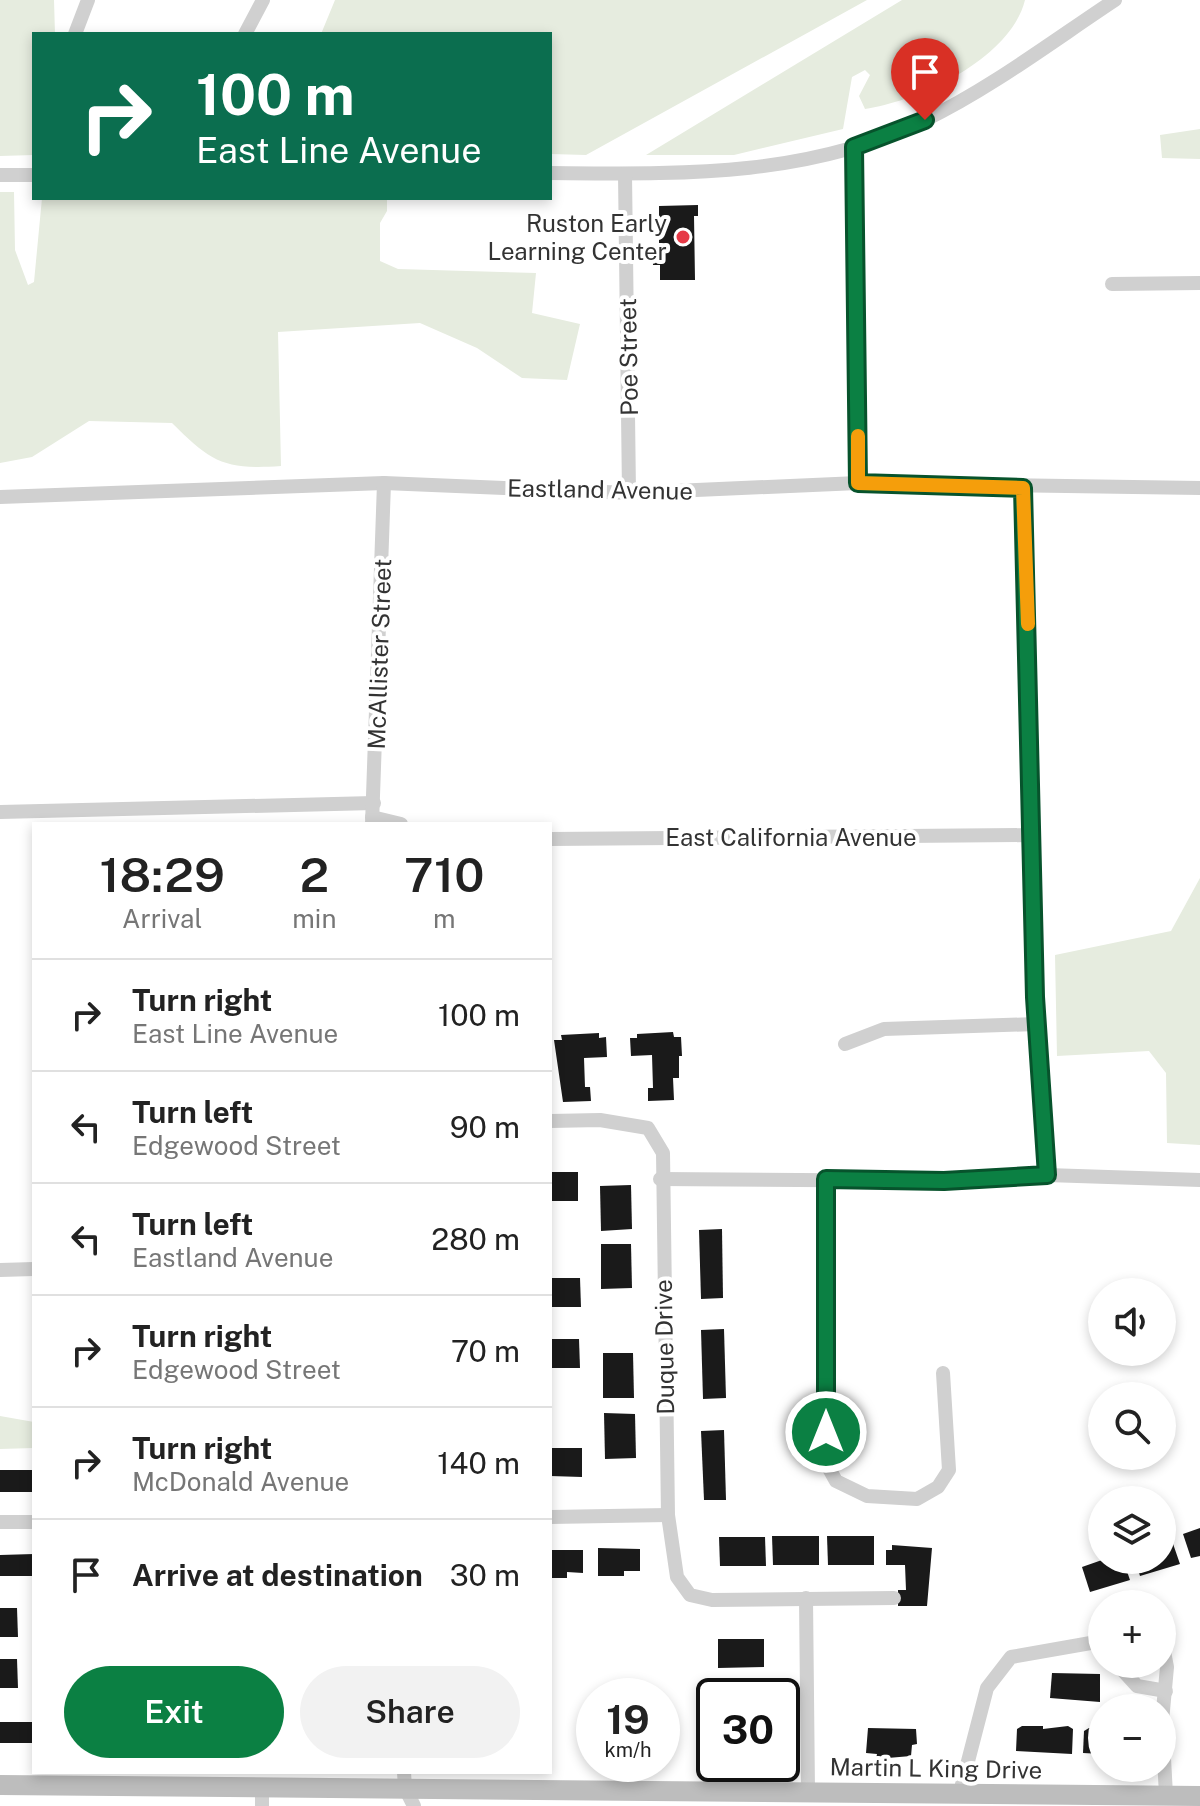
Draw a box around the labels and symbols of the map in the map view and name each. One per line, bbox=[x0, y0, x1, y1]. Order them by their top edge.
pin bbox=[891, 38, 959, 120]
place label: Ruston Early Learning Center bbox=[488, 209, 667, 265]
marker: Ruston Early Learning Center bbox=[674, 228, 692, 246]
street label: Poe Street bbox=[613, 298, 643, 416]
street label: Eastland Avenue bbox=[507, 473, 693, 505]
street label: McAllister Street bbox=[362, 558, 396, 750]
street label: East California Avenue bbox=[665, 823, 917, 851]
street label: Duque Drive bbox=[649, 1279, 679, 1415]
position arrow bbox=[784, 1390, 868, 1474]
speed limit sign: 30 bbox=[696, 1678, 800, 1782]
street label: Martin L King Drive bbox=[829, 1752, 1043, 1784]

